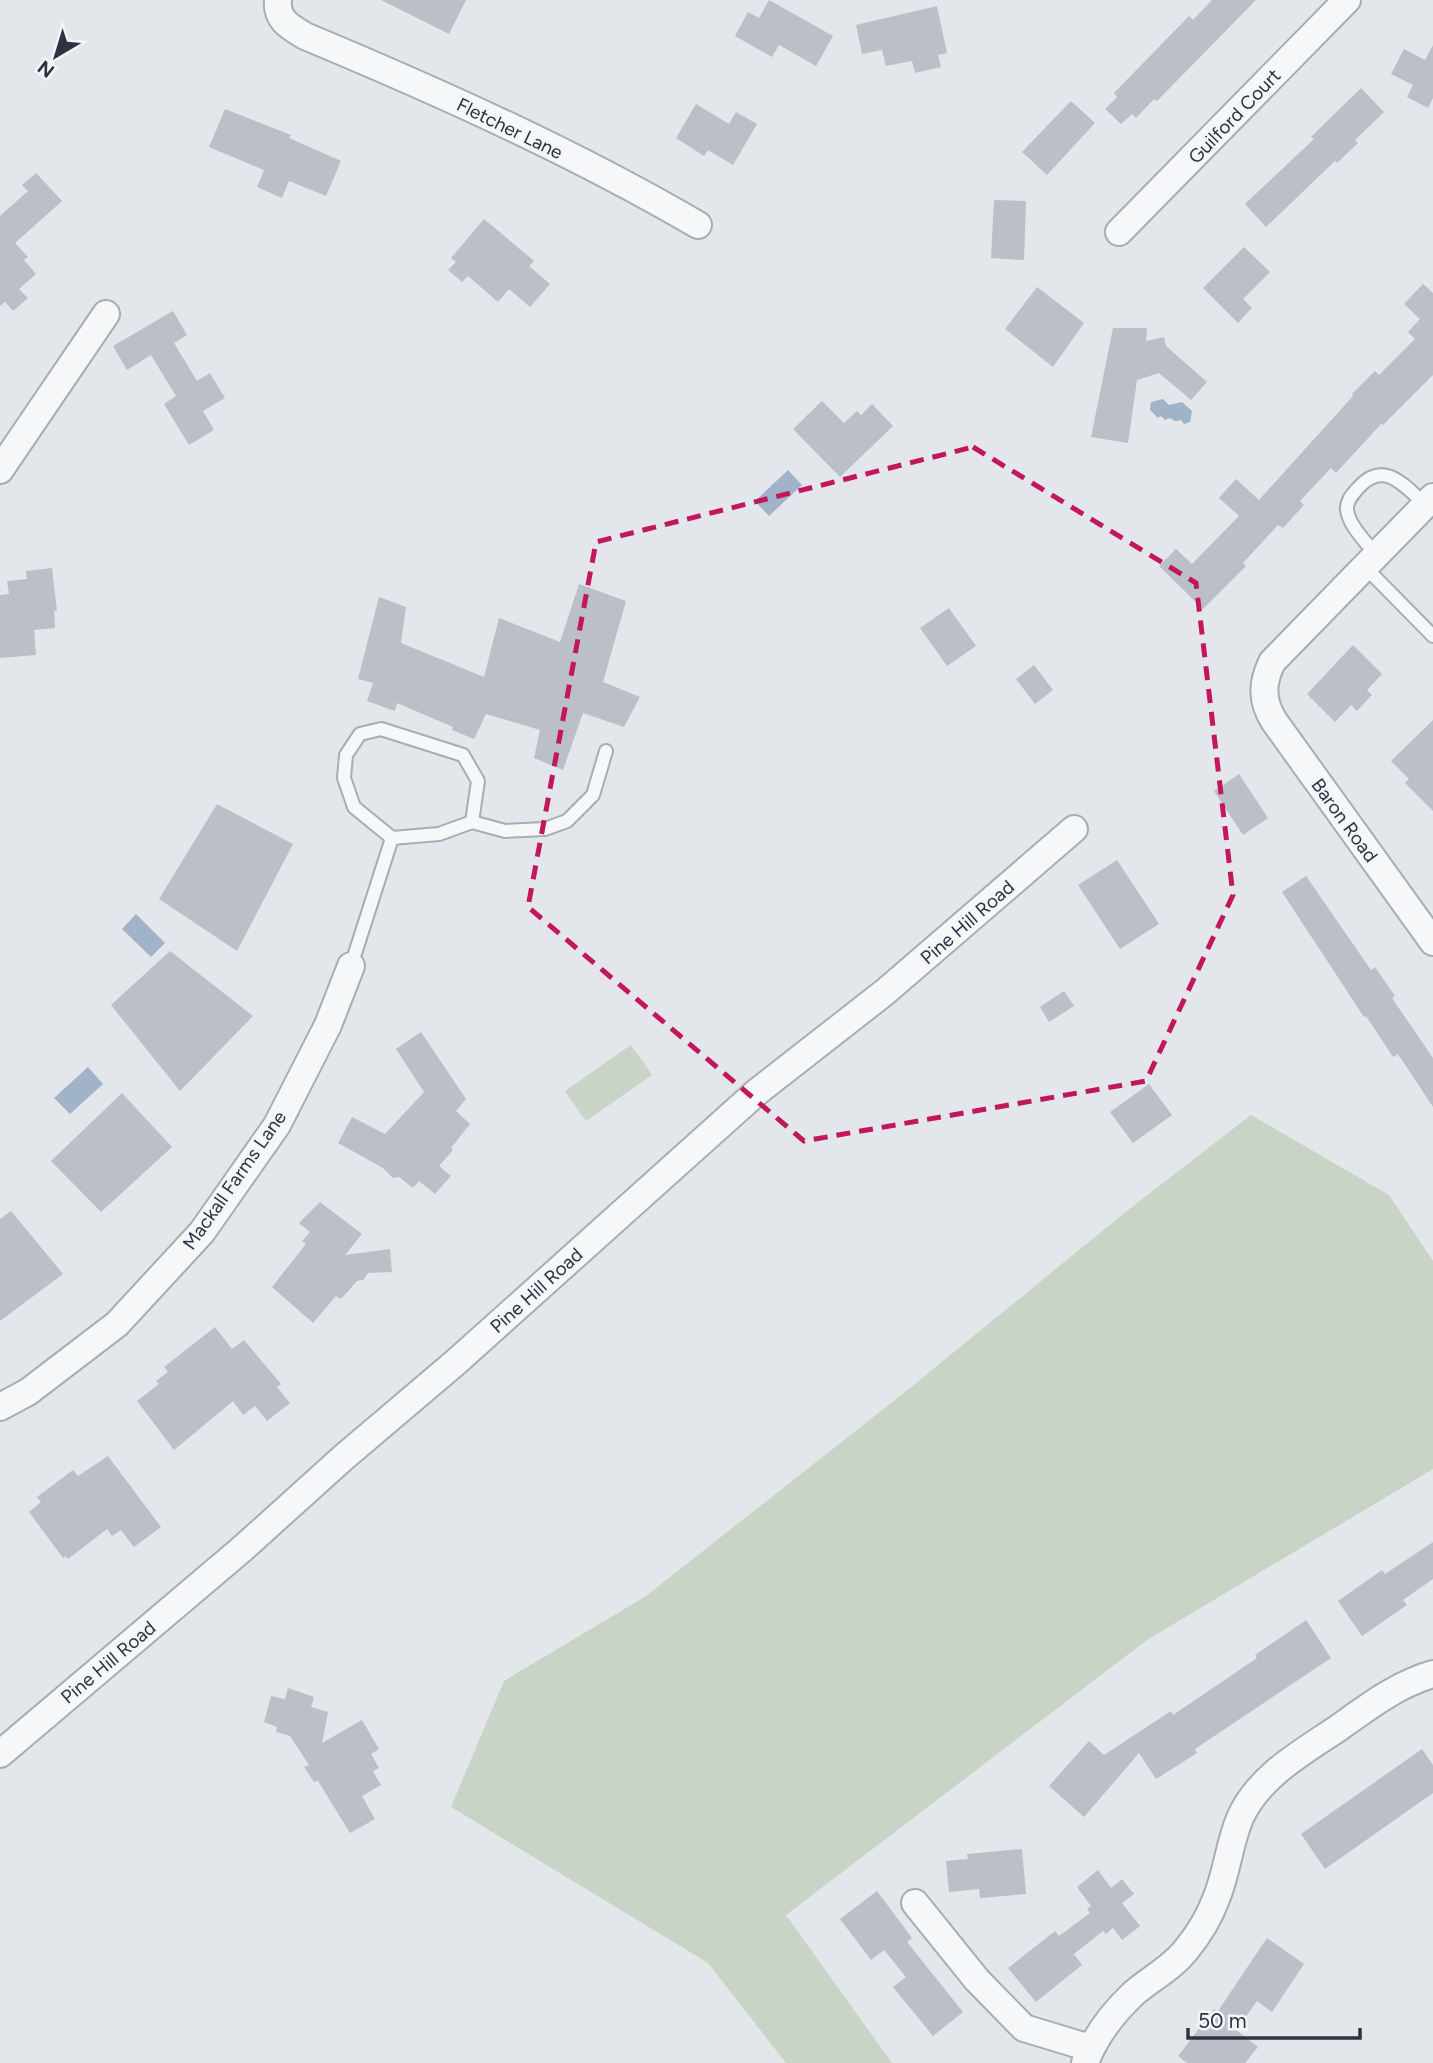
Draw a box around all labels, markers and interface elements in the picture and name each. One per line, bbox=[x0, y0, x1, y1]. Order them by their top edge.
north arrow bbox=[21, 21, 91, 91]
text: N bbox=[33, 55, 59, 83]
street label: Guilford Court bbox=[1183, 64, 1285, 168]
street label: Fletcher Lane bbox=[453, 93, 566, 164]
street label: Baron Road bbox=[1307, 774, 1383, 867]
street label: Pine Hill Road bbox=[916, 875, 1019, 969]
street label: Mackall Farms Lane bbox=[178, 1106, 291, 1254]
street label: Pine Hill Road bbox=[485, 1243, 587, 1338]
street label: Pine Hill Road bbox=[56, 1616, 160, 1709]
scale bar bbox=[1188, 1996, 1360, 2040]
text: 50 m bbox=[1198, 2008, 1247, 2033]

